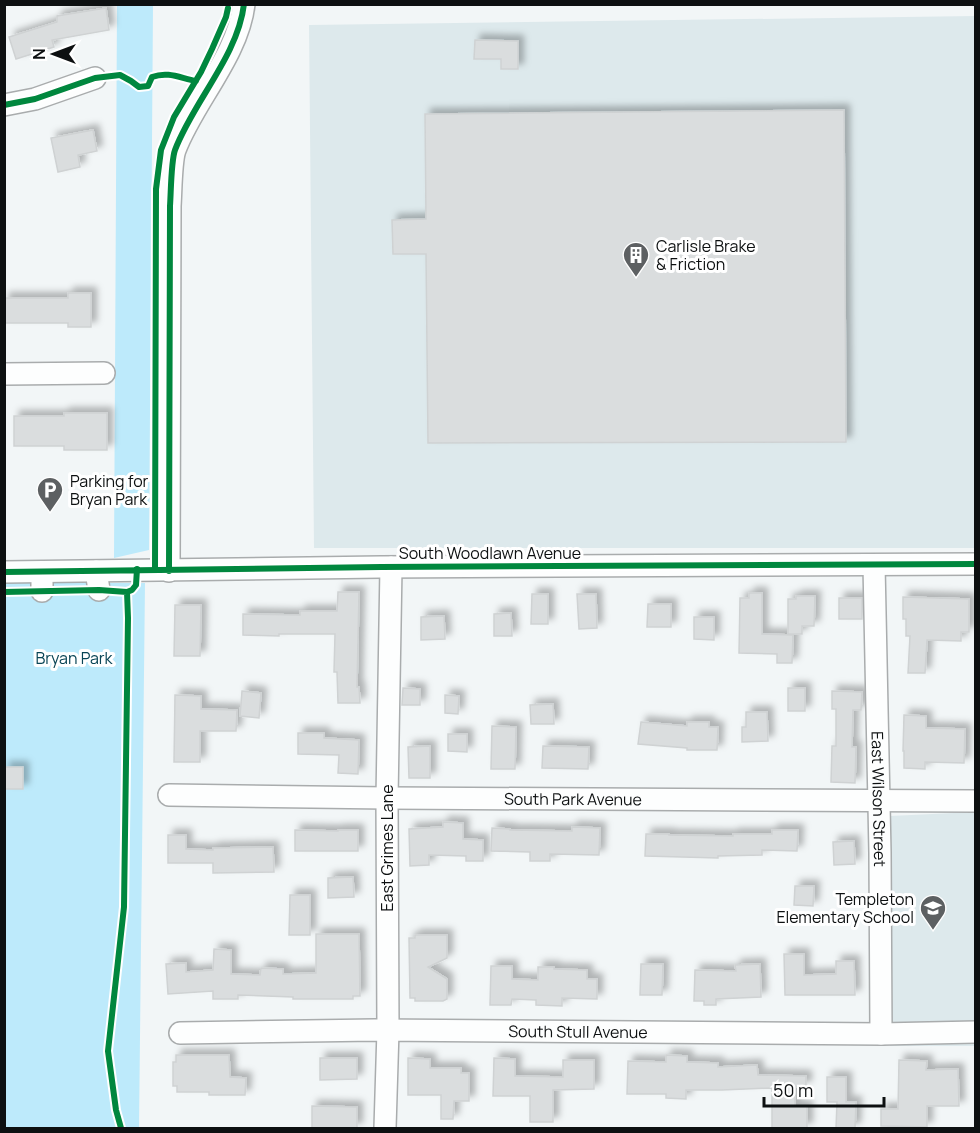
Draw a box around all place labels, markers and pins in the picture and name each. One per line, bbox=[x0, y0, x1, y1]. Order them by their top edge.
place label: Carlisle Brake & Friction bbox=[656, 235, 756, 275]
building icon: Carlisle Brake & Friction bbox=[621, 240, 651, 278]
place label: Parking for Bryan Park bbox=[70, 470, 149, 510]
parking icon: Parking for Bryan Park bbox=[35, 475, 65, 513]
place label: Templeton Elementary School bbox=[776, 888, 914, 928]
school or university icon: Templeton Elementary School bbox=[918, 893, 948, 931]

